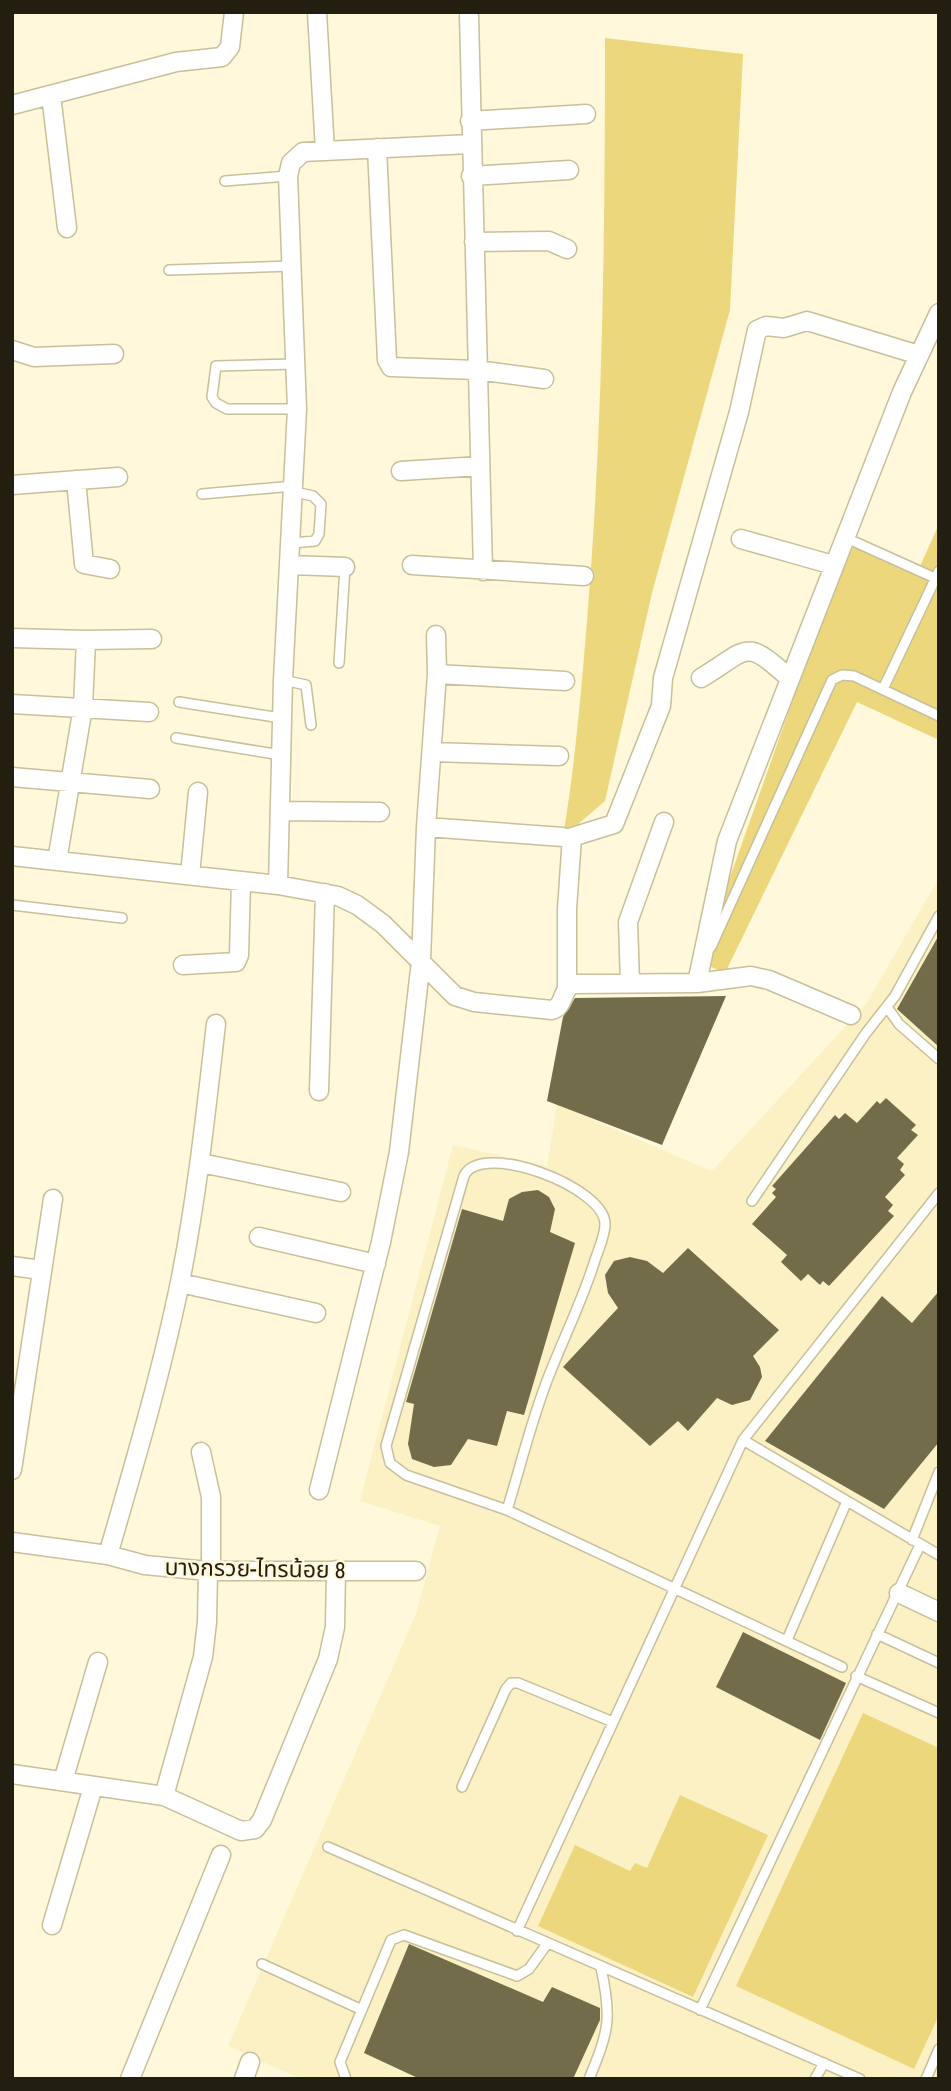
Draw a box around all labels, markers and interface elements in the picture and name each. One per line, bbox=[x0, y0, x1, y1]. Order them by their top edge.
street label: บางกรวย-ไทรน้อย 8 bbox=[164, 1551, 346, 1585]

